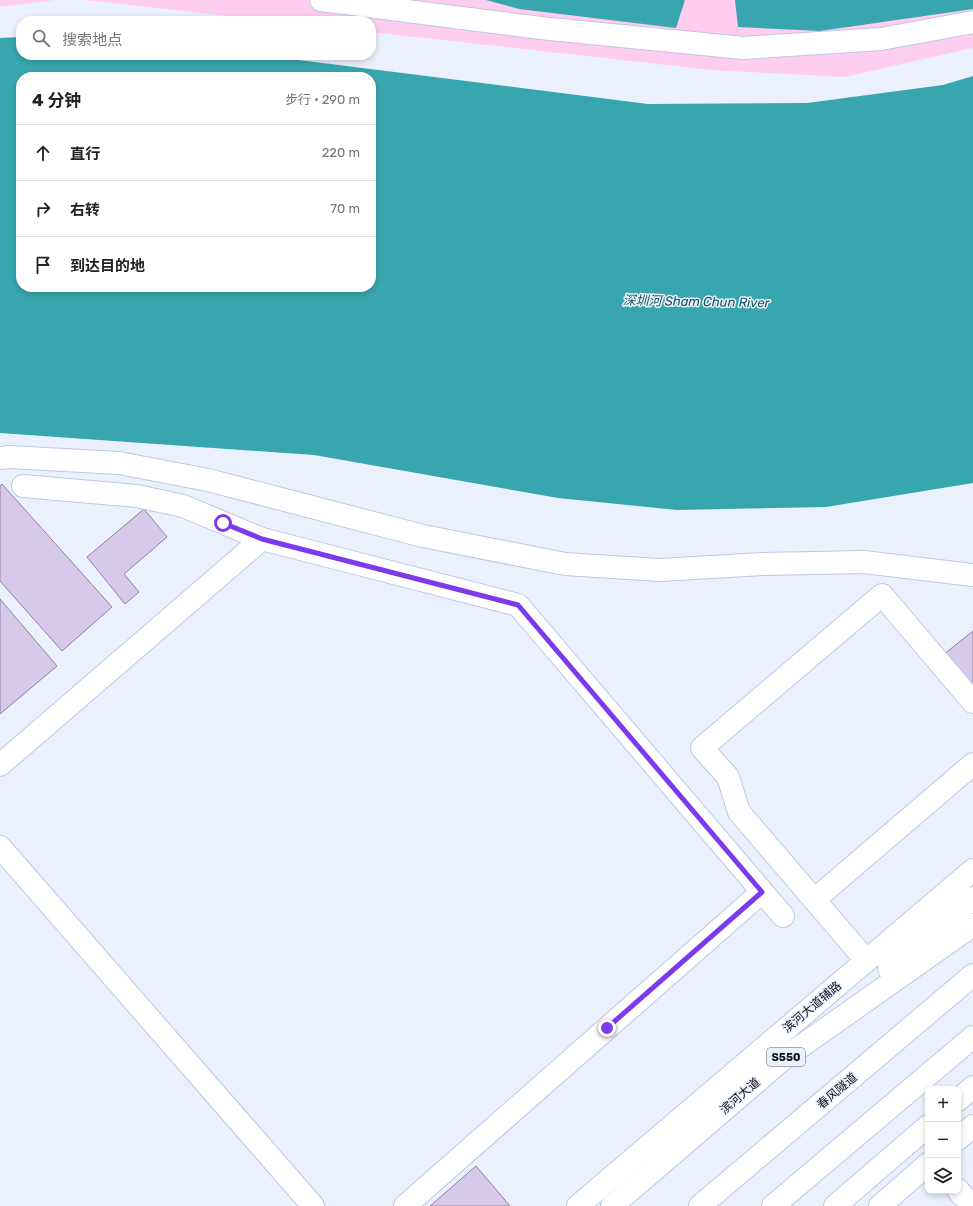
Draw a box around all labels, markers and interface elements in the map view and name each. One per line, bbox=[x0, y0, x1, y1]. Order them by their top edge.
search box bbox=[16, 16, 376, 60]
icon: search bbox=[30, 27, 52, 49]
text: 搜索地点 bbox=[62, 31, 122, 49]
text: 4 分钟 bbox=[32, 90, 81, 110]
text: 步行 · 290 m bbox=[285, 92, 360, 107]
icon: ahead bbox=[32, 142, 54, 164]
text: 直行 bbox=[70, 145, 100, 163]
text: 220 m bbox=[322, 145, 360, 160]
icon: right bbox=[32, 198, 54, 220]
text: 右转 bbox=[70, 201, 100, 219]
text: 70 m bbox=[330, 201, 360, 216]
icon: arrive bbox=[32, 254, 54, 276]
text: 到达目的地 bbox=[70, 257, 145, 275]
water label: 深圳河 Sham Chun River bbox=[622, 293, 771, 310]
route start bbox=[214, 514, 232, 532]
street label: 滨河大道辅路 bbox=[780, 978, 844, 1036]
route end bbox=[598, 1019, 616, 1037]
road number: S550 bbox=[767, 1048, 805, 1066]
street label: 春风隧道 bbox=[814, 1070, 860, 1112]
street label: 滨河大道 bbox=[717, 1075, 763, 1117]
map controls bbox=[925, 1086, 961, 1194]
button: + bbox=[925, 1086, 961, 1122]
button: − bbox=[925, 1122, 961, 1158]
button: layers bbox=[925, 1158, 961, 1194]

